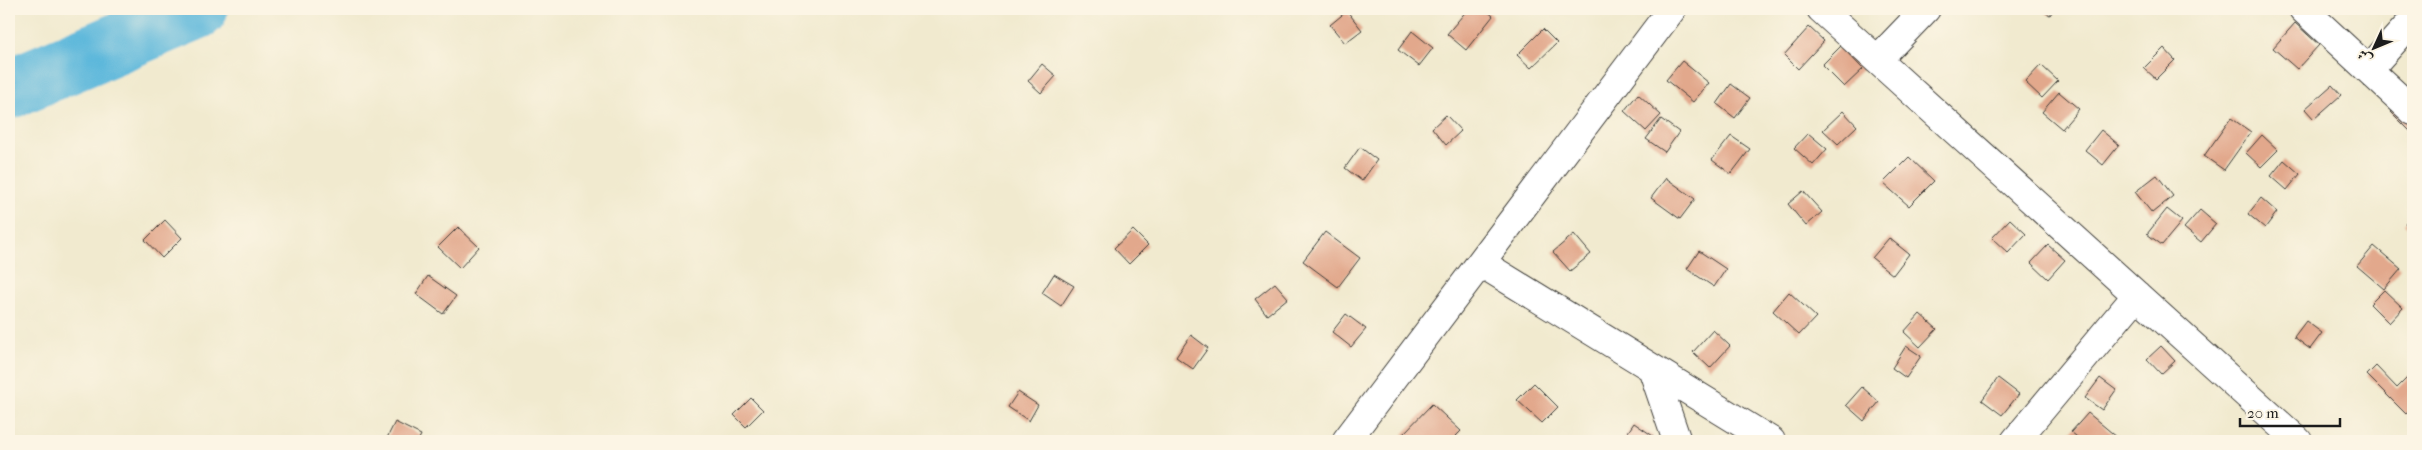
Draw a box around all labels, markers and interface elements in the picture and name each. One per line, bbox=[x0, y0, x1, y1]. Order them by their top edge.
north arrow bbox=[2350, 22, 2400, 72]
text: ش bbox=[2354, 46, 2376, 68]
scale bar bbox=[2240, 395, 2340, 427]
text: 20 m bbox=[2247, 404, 2279, 422]

